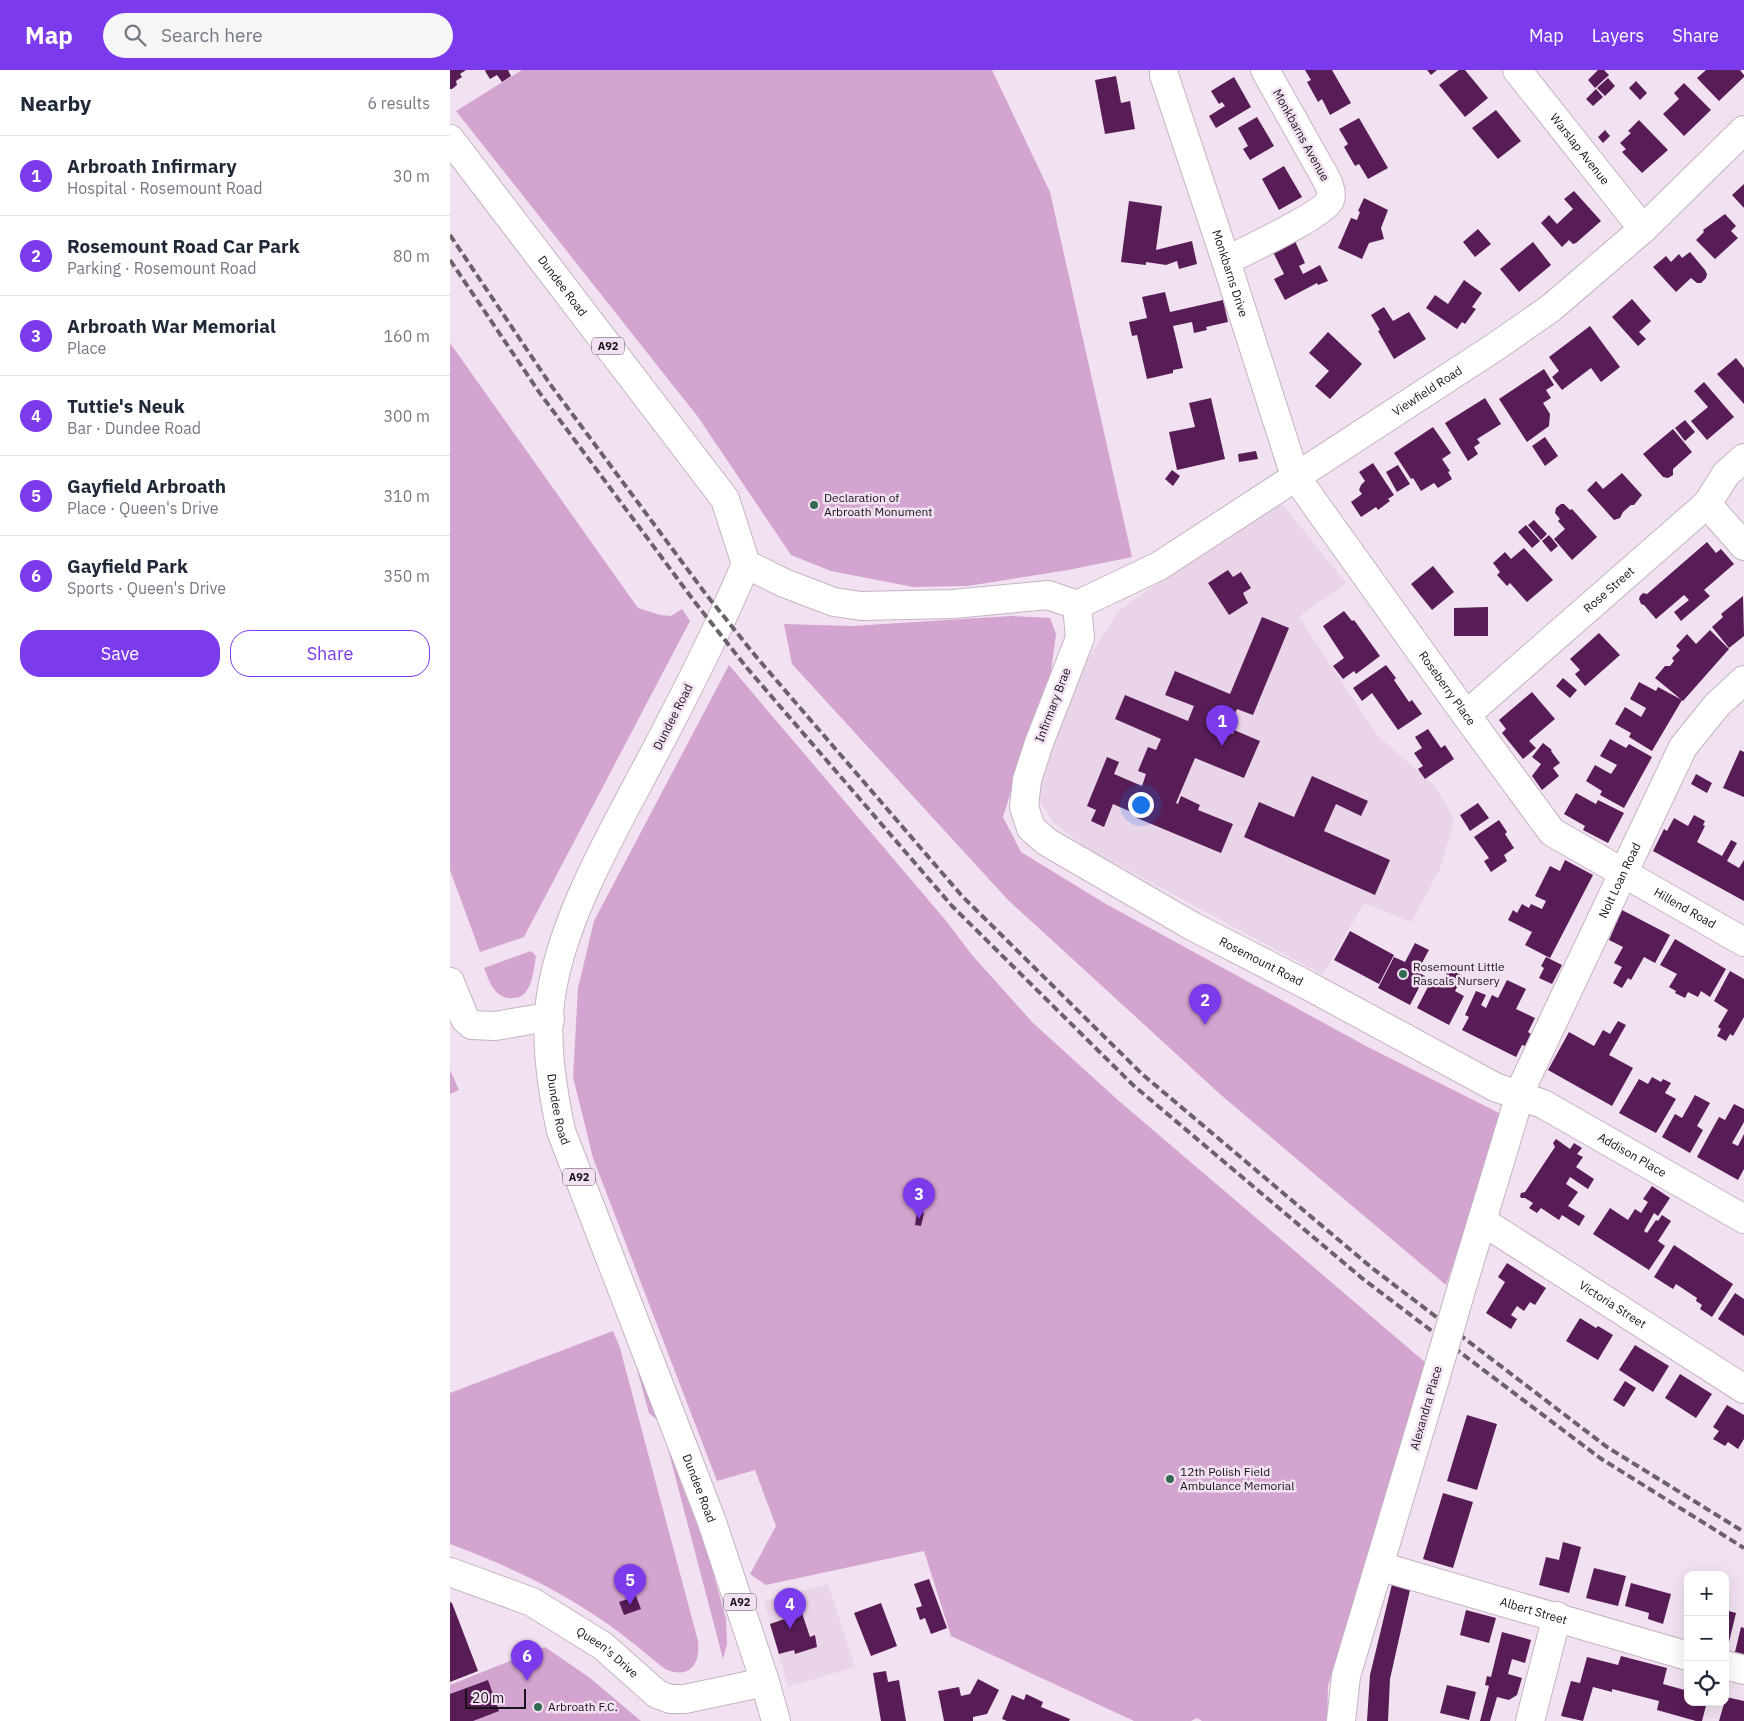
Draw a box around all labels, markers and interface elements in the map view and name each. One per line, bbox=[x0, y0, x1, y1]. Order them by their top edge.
search box bbox=[103, 13, 453, 58]
text: Map bbox=[25, 19, 73, 51]
icon: search bbox=[121, 21, 149, 49]
text: Search here bbox=[161, 23, 263, 47]
text: Map bbox=[1529, 24, 1564, 47]
text: Layers bbox=[1592, 24, 1644, 47]
text: Share bbox=[1672, 24, 1719, 47]
street label: Monkbarns Avenue bbox=[1270, 86, 1333, 184]
text: Nearby bbox=[20, 89, 91, 117]
text: 6 results bbox=[367, 93, 430, 113]
street label: Warslap Avenue bbox=[1547, 110, 1613, 188]
text: Arbroath Infirmary bbox=[67, 154, 237, 178]
text: 1 bbox=[31, 166, 41, 186]
text: 30 m bbox=[393, 166, 430, 186]
text: Hospital · Rosemount Road bbox=[67, 178, 262, 198]
street label: Monkbarns Drive bbox=[1209, 228, 1252, 319]
text: Rosemount Road Car Park bbox=[67, 234, 300, 258]
text: 2 bbox=[31, 246, 41, 266]
text: 80 m bbox=[393, 246, 430, 266]
street label: Dundee Road bbox=[535, 252, 591, 319]
text: Parking · Rosemount Road bbox=[67, 258, 257, 278]
text: Arbroath War Memorial bbox=[67, 314, 276, 338]
text: 3 bbox=[31, 326, 41, 346]
text: 160 m bbox=[383, 326, 430, 346]
text: Place bbox=[67, 338, 106, 358]
road number: A92 bbox=[592, 338, 624, 354]
street label: Viewfield Road bbox=[1389, 363, 1465, 419]
text: Tuttie's Neuk bbox=[67, 394, 185, 418]
text: 4 bbox=[31, 406, 41, 426]
text: 300 m bbox=[383, 406, 430, 426]
text: Bar · Dundee Road bbox=[67, 418, 201, 438]
text: Gayfield Arbroath bbox=[67, 474, 226, 498]
text: 5 bbox=[31, 486, 41, 506]
text: 310 m bbox=[383, 486, 430, 506]
place label: Declaration of Arbroath Monument bbox=[824, 490, 933, 519]
text: Place · Queen's Drive bbox=[67, 498, 219, 518]
marker: Declaration of Arbroath Monument bbox=[808, 499, 820, 511]
text: Gayfield Park bbox=[67, 554, 188, 578]
street label: Rose Street bbox=[1580, 563, 1637, 616]
text: 6 bbox=[31, 566, 41, 586]
text: 350 m bbox=[383, 566, 430, 586]
text: Sports · Queen's Drive bbox=[67, 578, 226, 598]
button: Save bbox=[20, 630, 220, 677]
button: Share bbox=[230, 630, 430, 677]
street label: Roseberry Place bbox=[1416, 648, 1479, 728]
street label: Infirmary Brae bbox=[1032, 665, 1074, 744]
street label: Dundee Road bbox=[649, 681, 696, 752]
pin: 1 bbox=[1206, 705, 1238, 746]
your location bbox=[1128, 792, 1154, 818]
street label: Nolt Loan Road bbox=[1595, 840, 1644, 920]
street label: Hillend Road bbox=[1651, 884, 1719, 931]
street label: Rosemount Road bbox=[1217, 933, 1306, 989]
place label: Rosemount Little Rascals Nursery bbox=[1413, 959, 1505, 988]
marker: Rosemount Little Rascals Nursery bbox=[1397, 968, 1409, 980]
pin: 2 bbox=[1189, 984, 1221, 1025]
street label: Dundee Road bbox=[544, 1073, 574, 1147]
street label: Addison Place bbox=[1595, 1129, 1670, 1180]
road number: A92 bbox=[563, 1168, 595, 1186]
pin: 3 bbox=[903, 1178, 935, 1219]
street label: Victoria Street bbox=[1576, 1277, 1649, 1331]
street label: Alexandra Place bbox=[1406, 1364, 1445, 1452]
street label: Dundee Road bbox=[679, 1452, 720, 1525]
place label: 12th Polish Field Ambulance Memorial bbox=[1180, 1464, 1294, 1493]
marker: 12th Polish Field Ambulance Memorial bbox=[1164, 1473, 1176, 1485]
pin: 5 bbox=[614, 1564, 646, 1605]
map controls bbox=[1684, 1571, 1729, 1706]
button: + bbox=[1684, 1571, 1729, 1616]
pin: 4 bbox=[774, 1588, 806, 1629]
road number: A92 bbox=[724, 1594, 756, 1610]
street label: Albert Street bbox=[1498, 1594, 1569, 1627]
button: − bbox=[1684, 1616, 1729, 1661]
street label: Queen's Drive bbox=[574, 1623, 642, 1681]
pin: 6 bbox=[511, 1640, 543, 1681]
button: locate bbox=[1684, 1661, 1729, 1706]
scale bar bbox=[465, 1686, 526, 1709]
text: 20 m bbox=[472, 1689, 504, 1707]
place label: Arbroath F.C. bbox=[548, 1699, 618, 1714]
marker: Arbroath F.C. bbox=[532, 1701, 544, 1713]

